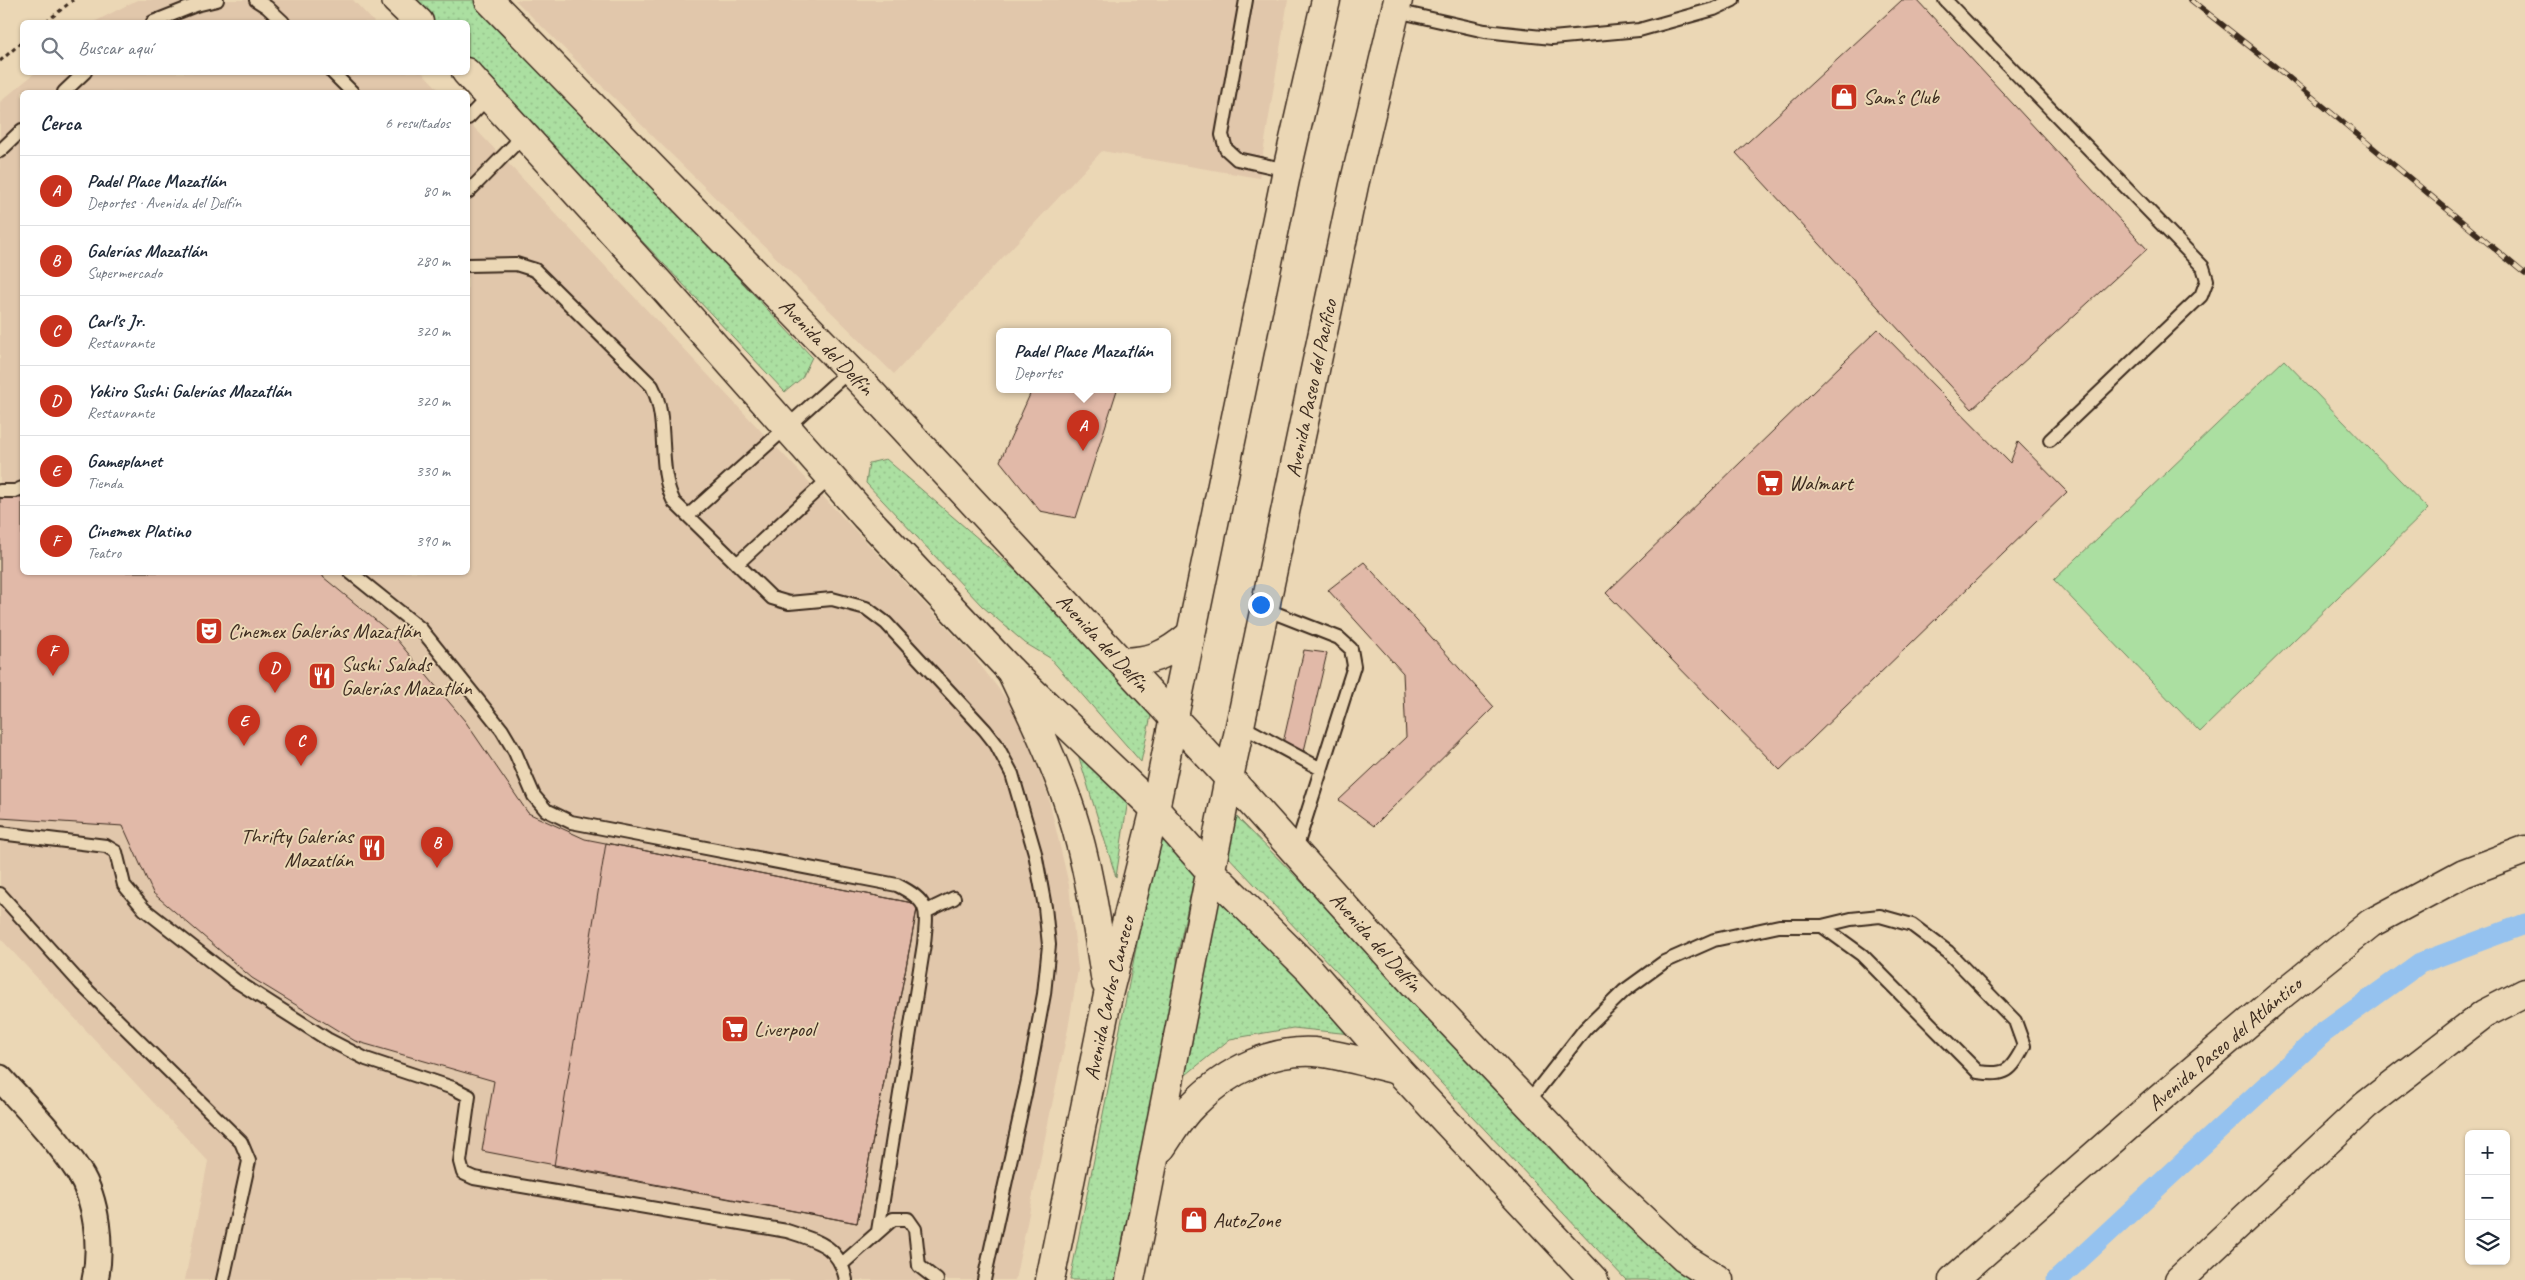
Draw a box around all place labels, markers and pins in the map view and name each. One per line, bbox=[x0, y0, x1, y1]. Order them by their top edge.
shop icon: Sam's Club bbox=[1829, 82, 1859, 112]
place label: Sam's Club bbox=[1863, 84, 1941, 110]
pin: A bbox=[1067, 410, 1099, 451]
supermarket icon: Walmart bbox=[1755, 468, 1785, 498]
place label: Walmart bbox=[1789, 470, 1855, 496]
theatre icon: Cinemex Galerías Mazatlán bbox=[194, 616, 224, 646]
place label: Cinemex Galerías Mazatlán bbox=[228, 618, 421, 644]
pin: F bbox=[37, 635, 69, 676]
place label: Sushi Salads Galerías Mazatlán bbox=[341, 651, 472, 701]
pin: D bbox=[259, 652, 291, 693]
restaurant icon: Sushi Salads Galerías Mazatlán bbox=[307, 661, 337, 691]
pin: E bbox=[228, 705, 260, 746]
pin: C bbox=[285, 725, 317, 766]
place label: Thrifty Galerías Mazatlán bbox=[240, 823, 355, 873]
pin: B bbox=[421, 827, 453, 868]
restaurant icon: Thrifty Galerías Mazatlán bbox=[357, 833, 387, 863]
supermarket icon: Liverpool bbox=[720, 1014, 750, 1044]
place label: Liverpool bbox=[754, 1016, 818, 1042]
shop icon: AutoZone bbox=[1179, 1205, 1209, 1235]
place label: AutoZone bbox=[1213, 1207, 1282, 1233]

